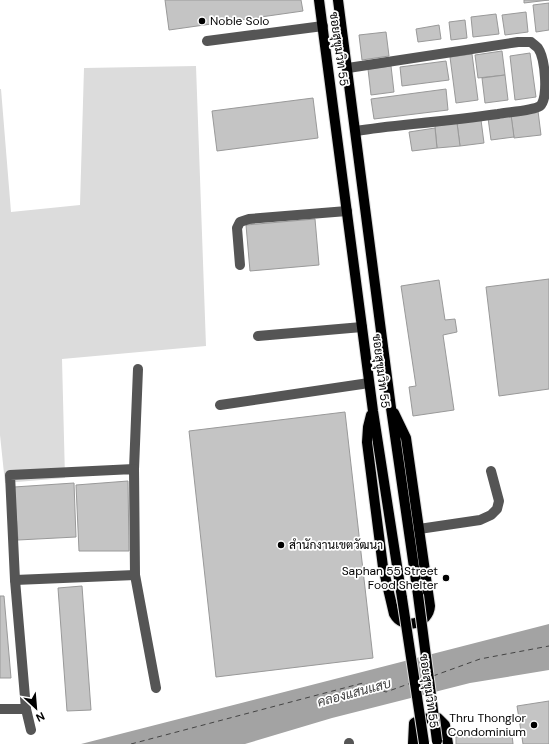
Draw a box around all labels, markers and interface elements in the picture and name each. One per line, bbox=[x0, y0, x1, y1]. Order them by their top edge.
street label: ซอยสุขุมวิท 55 bbox=[325, 11, 352, 87]
place label: Noble Solo bbox=[210, 13, 269, 29]
marker: Noble Solo bbox=[197, 16, 207, 26]
street label: ซอยสุขุมวิท 55 bbox=[368, 333, 393, 409]
place label: สำนักงานเขตวัฒนา bbox=[289, 537, 383, 553]
marker: สำนักงานเขตวัฒนา bbox=[276, 540, 286, 550]
place label: Saphan 55 Street Food Shelter bbox=[342, 563, 439, 593]
marker: Saphan 55 Street Food Shelter bbox=[441, 573, 451, 583]
street label: ซอยสุขุมวิท 55 bbox=[415, 653, 442, 729]
water label: คลองแสนแสบ bbox=[315, 674, 393, 710]
north arrow bbox=[16, 688, 56, 728]
text: N bbox=[34, 709, 47, 725]
place label: Thru Thonglor Condominium bbox=[448, 710, 527, 740]
marker: Thru Thonglor Condominium bbox=[529, 720, 539, 730]

